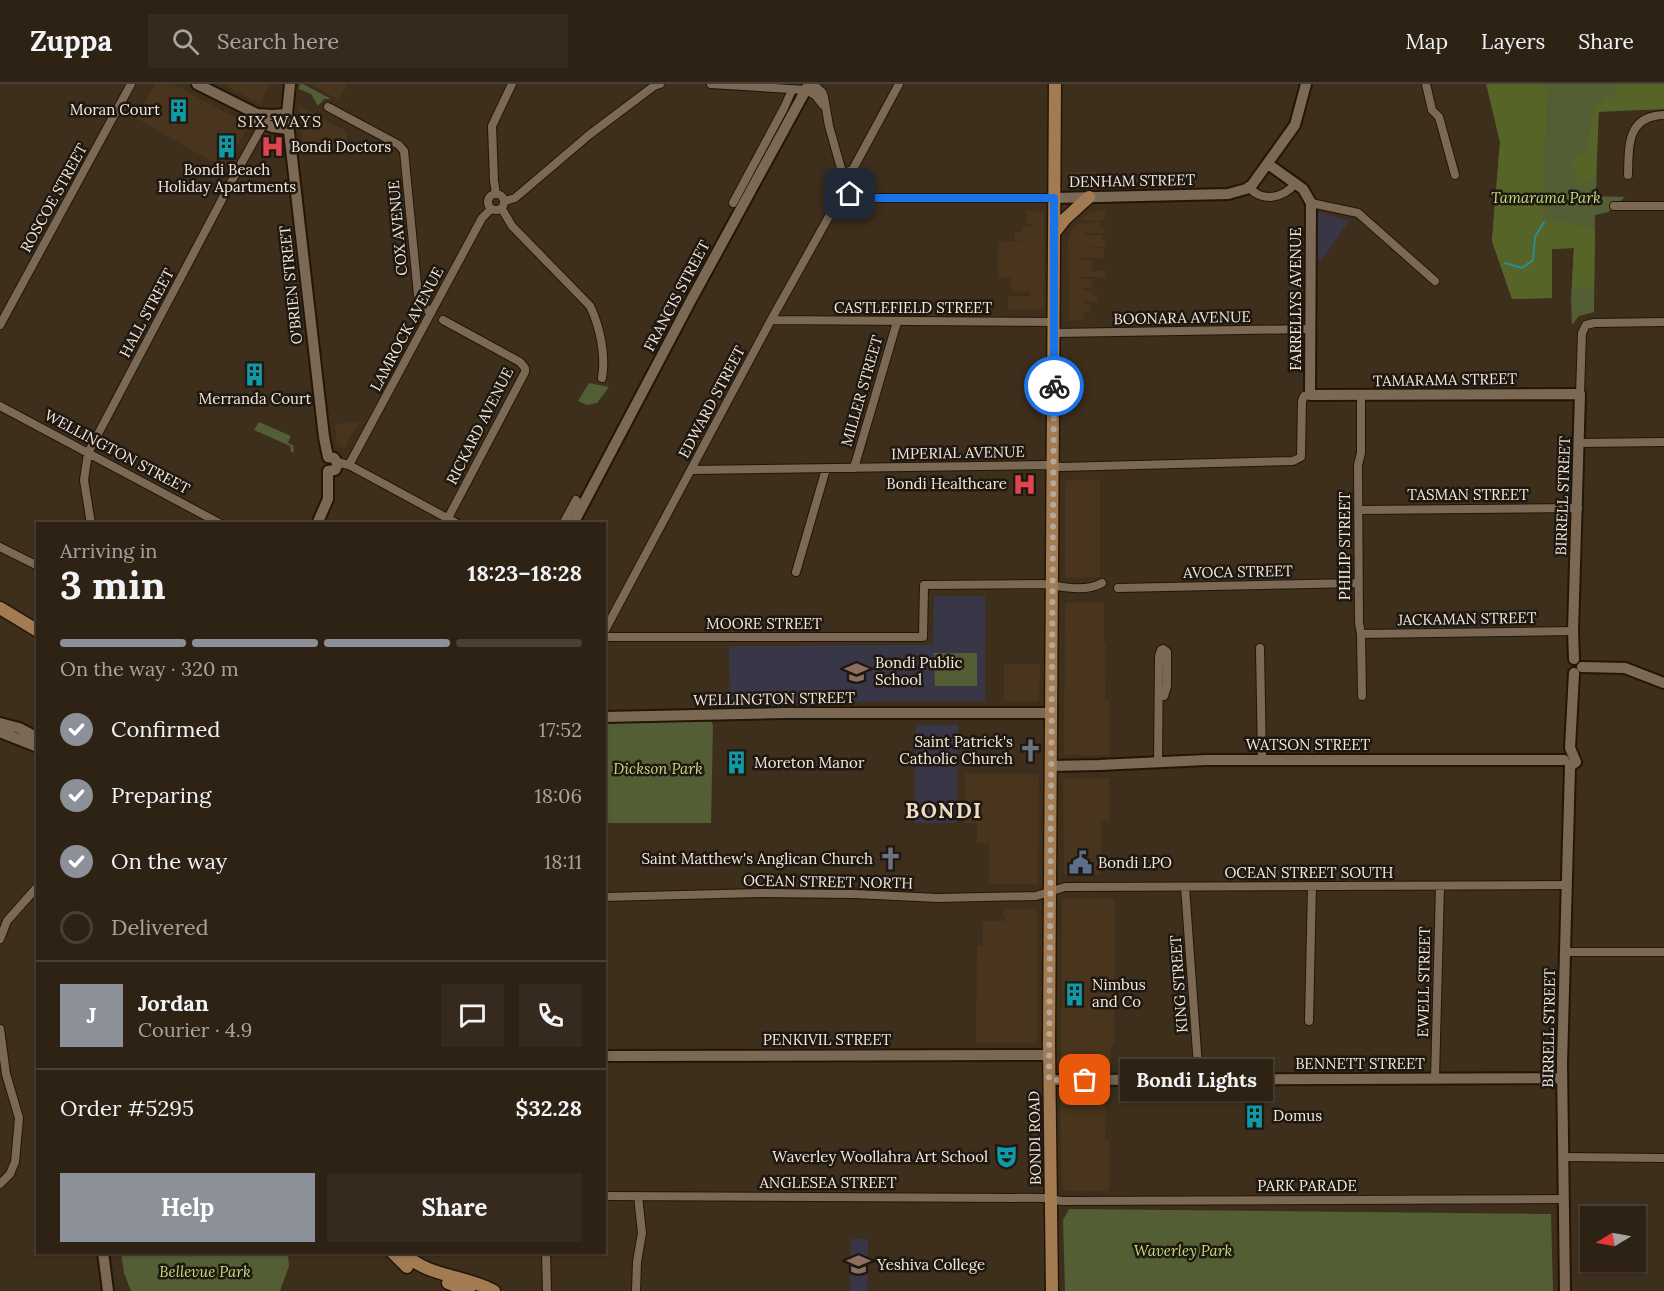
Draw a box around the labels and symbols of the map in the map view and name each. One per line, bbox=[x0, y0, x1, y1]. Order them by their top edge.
building icon: Moran Court bbox=[165, 97, 191, 123]
place label: Moran Court bbox=[70, 100, 160, 119]
district label: SIX WAYS bbox=[238, 111, 322, 131]
building icon: Bondi Beach Holiday Apartments bbox=[214, 133, 240, 159]
hospital icon: Bondi Doctors bbox=[260, 134, 286, 160]
place label: Bondi Doctors bbox=[291, 137, 391, 156]
street label: ROSCOE STREET bbox=[16, 140, 91, 255]
place label: Bondi Beach Holiday Apartments bbox=[158, 160, 296, 196]
pin bbox=[824, 168, 875, 219]
street label: DENHAM STREET bbox=[1069, 170, 1196, 191]
street label: COX AVENUE bbox=[384, 180, 411, 277]
park label: Tamarama Park bbox=[1491, 188, 1601, 207]
street label: O'BRIEN STREET bbox=[275, 224, 306, 345]
street label: FARRELLYS AVENUE bbox=[1286, 227, 1305, 371]
street label: FRANCIS STREET bbox=[639, 237, 714, 354]
street label: LAMROCK AVENUE bbox=[366, 263, 447, 394]
street label: HALL STREET bbox=[115, 265, 178, 361]
street label: CASTLEFIELD STREET bbox=[834, 298, 992, 317]
street label: BOONARA AVENUE bbox=[1113, 307, 1251, 328]
street label: MILLER STREET bbox=[837, 333, 887, 449]
street label: EDWARD STREET bbox=[674, 342, 749, 461]
courier bbox=[1024, 356, 1084, 416]
building icon: Merranda Court bbox=[242, 362, 268, 388]
street label: RICKARD AVENUE bbox=[442, 364, 517, 488]
street label: TAMARAMA STREET bbox=[1373, 369, 1518, 390]
place label: Merranda Court bbox=[199, 389, 312, 408]
street label: WELLINGTON STREET bbox=[41, 405, 193, 498]
street label: BIRRELL STREET bbox=[1551, 436, 1574, 556]
street label: IMPERIAL AVENUE bbox=[891, 442, 1025, 463]
hospital icon: Bondi Healthcare bbox=[1012, 471, 1038, 497]
place label: Bondi Healthcare bbox=[886, 474, 1007, 493]
street label: TASMAN STREET bbox=[1407, 485, 1529, 504]
street label: PHILIP STREET bbox=[1335, 491, 1354, 600]
street label: AVOCA STREET bbox=[1182, 561, 1293, 582]
street label: JACKAMAN STREET bbox=[1396, 608, 1537, 629]
street label: MOORE STREET bbox=[706, 614, 822, 633]
place label: Bondi Public School bbox=[875, 653, 962, 689]
school or university icon: Bondi Public School bbox=[844, 659, 870, 685]
street label: WELLINGTON STREET bbox=[693, 688, 855, 709]
place label: Saint Patrick's Catholic Church bbox=[899, 732, 1013, 768]
street label: WATSON STREET bbox=[1246, 735, 1371, 754]
church icon: Saint Patrick's Catholic Church bbox=[1018, 738, 1044, 764]
building icon: Moreton Manor bbox=[723, 750, 749, 776]
place label: Moreton Manor bbox=[754, 753, 865, 772]
park label: Dickson Park bbox=[613, 759, 703, 778]
district label: BONDI bbox=[905, 797, 983, 824]
church icon: Saint Matthew's Anglican Church bbox=[878, 846, 904, 872]
place label: Saint Matthew's Anglican Church bbox=[642, 849, 873, 868]
public building icon: Bondi LPO bbox=[1067, 850, 1093, 876]
place label: Bondi LPO bbox=[1098, 853, 1172, 872]
street label: OCEAN STREET SOUTH bbox=[1224, 863, 1394, 882]
street label: OCEAN STREET NORTH bbox=[743, 871, 913, 892]
street label: EWELL STREET bbox=[1413, 926, 1434, 1037]
street label: KING STREET bbox=[1166, 934, 1191, 1033]
street label: BIRRELL STREET bbox=[1538, 968, 1559, 1088]
place label: Nimbus and Co bbox=[1092, 975, 1146, 1011]
building icon: Nimbus and Co bbox=[1061, 981, 1087, 1007]
street label: PENKIVIL STREET bbox=[763, 1030, 892, 1049]
pin bbox=[1059, 1054, 1110, 1105]
street label: BENNETT STREET bbox=[1295, 1054, 1425, 1073]
callout: Bondi Lights bbox=[1121, 1059, 1274, 1101]
street label: BONDI ROAD bbox=[1024, 1091, 1045, 1185]
building icon: Domus bbox=[1242, 1103, 1268, 1129]
place label: Domus bbox=[1273, 1106, 1322, 1125]
theatre icon: Waverley Woollahra Art School bbox=[993, 1144, 1019, 1170]
place label: Waverley Woollahra Art School bbox=[772, 1147, 988, 1166]
street label: ANGLESEA STREET bbox=[758, 1173, 897, 1192]
street label: PARK PARADE bbox=[1257, 1176, 1357, 1195]
north arrow bbox=[1580, 1206, 1646, 1272]
park label: Waverley Park bbox=[1134, 1241, 1232, 1260]
school or university icon: Yeshiva College bbox=[846, 1252, 872, 1278]
place label: Yeshiva College bbox=[876, 1255, 985, 1274]
park label: Bellevue Park bbox=[159, 1262, 251, 1281]

